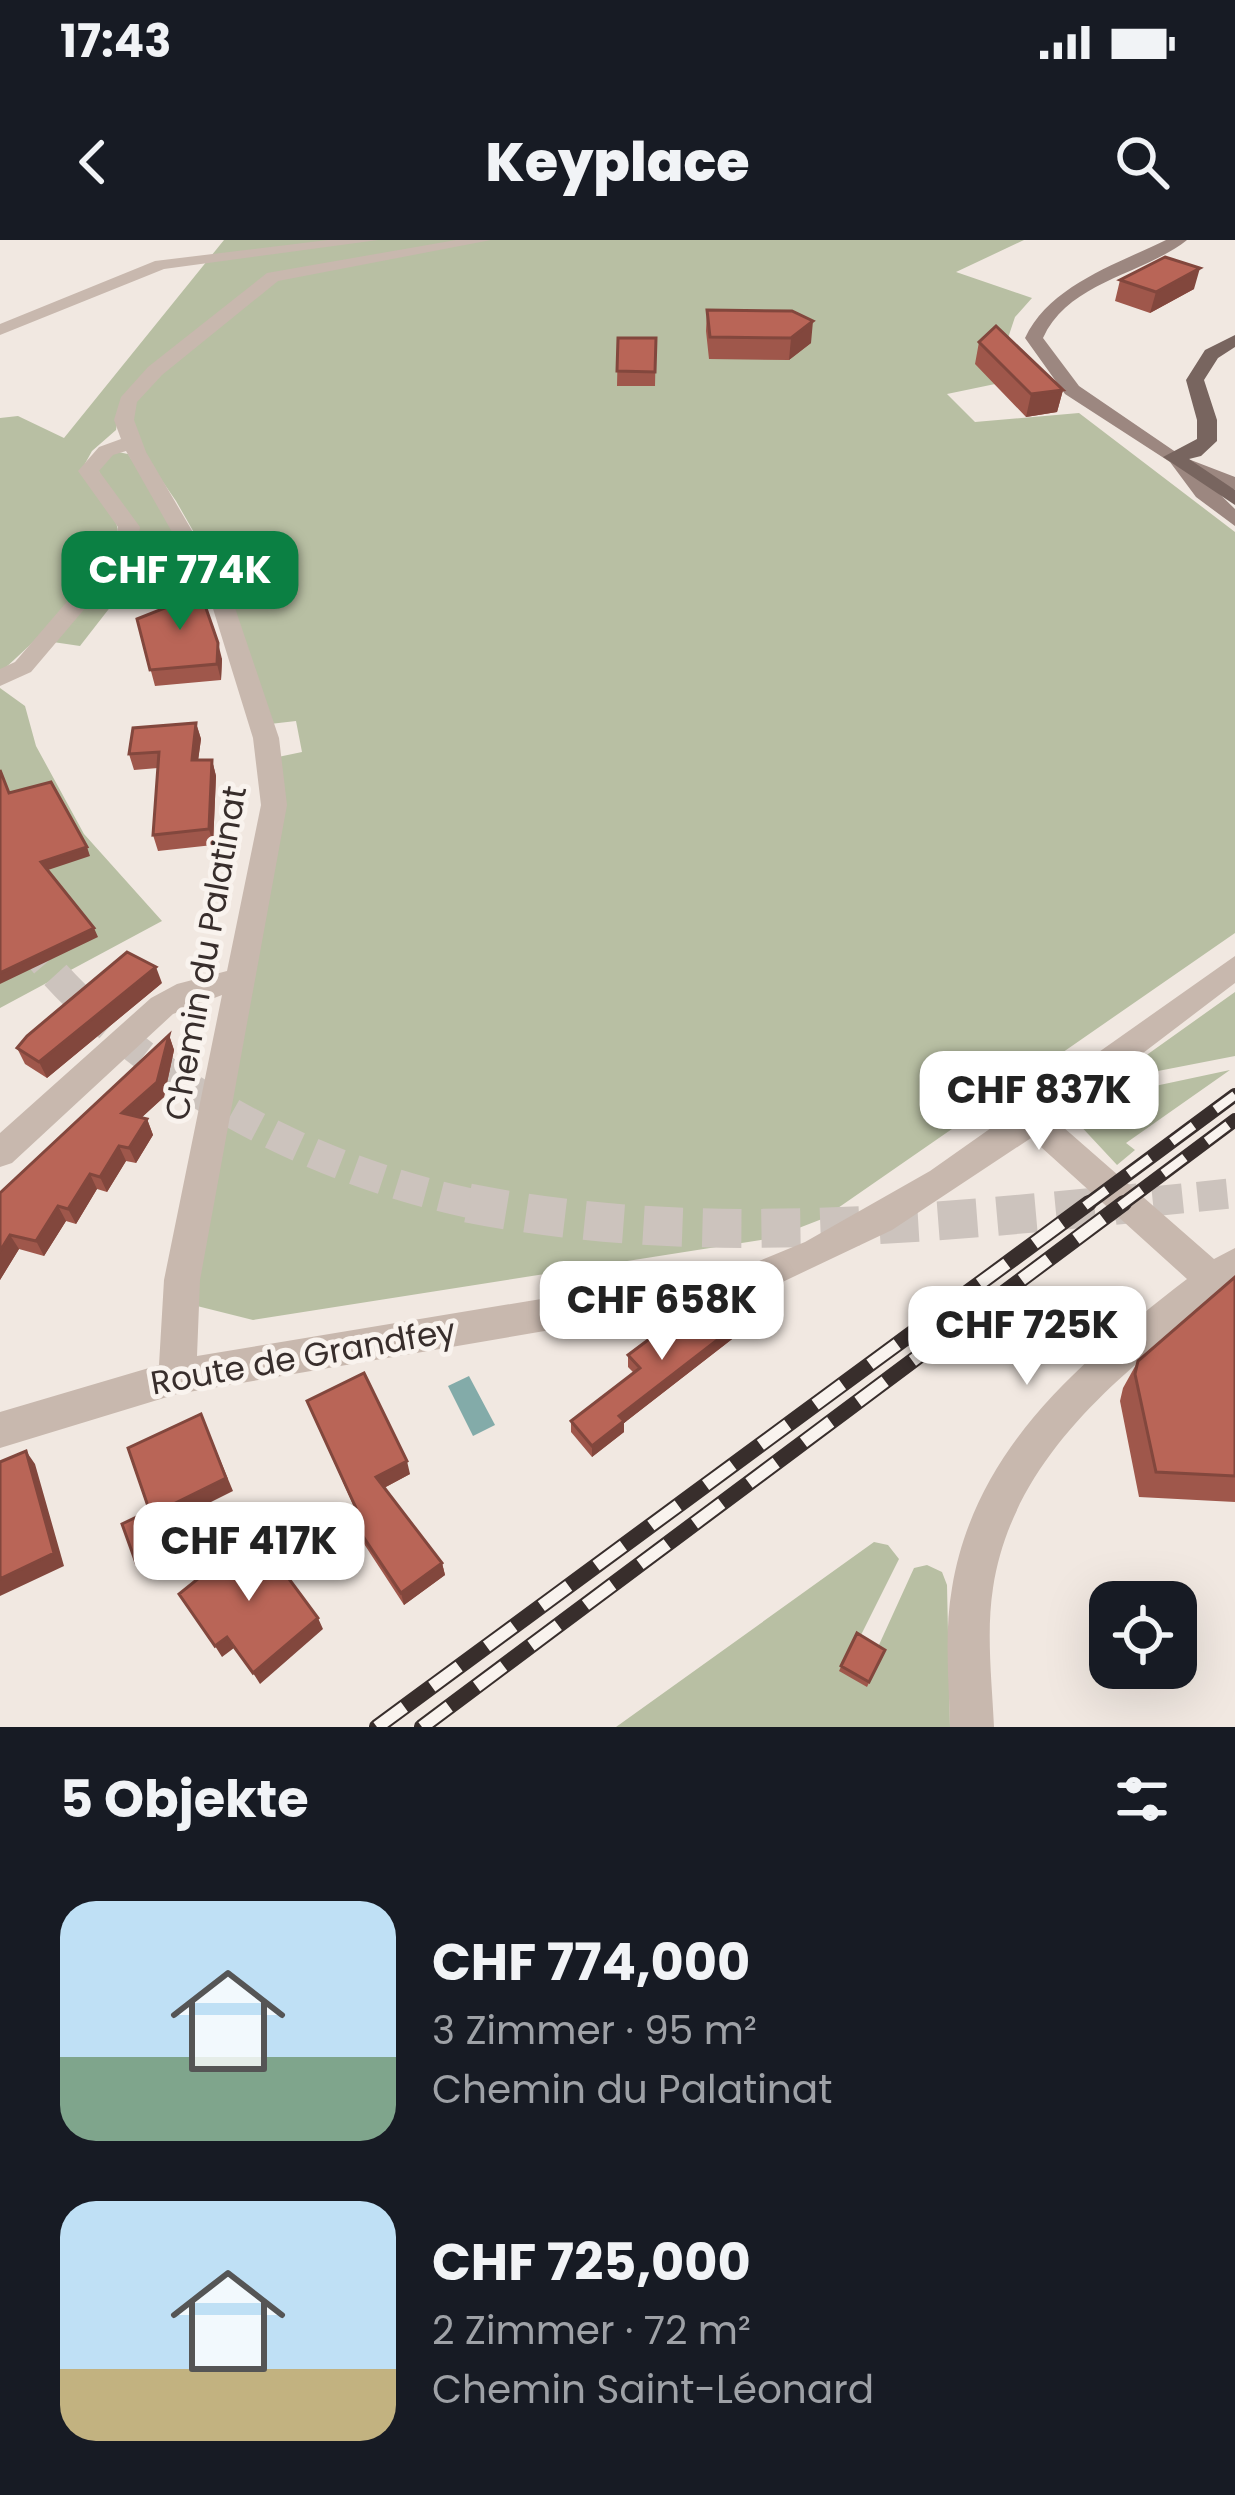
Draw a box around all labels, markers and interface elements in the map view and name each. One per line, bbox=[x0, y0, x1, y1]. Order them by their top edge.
text: 17:43 bbox=[60, 10, 171, 73]
text: Keyplace bbox=[486, 124, 749, 200]
icon: back bbox=[60, 129, 126, 195]
icon: search bbox=[1109, 129, 1175, 195]
pin: CHF 774K bbox=[56, 531, 304, 633]
text: CHF 774K bbox=[88, 542, 272, 597]
street label: Chemin du Palatinat bbox=[153, 782, 258, 1124]
pin: CHF 837K bbox=[915, 1051, 1163, 1153]
text: CHF 837K bbox=[947, 1062, 1131, 1117]
pin: CHF 658K bbox=[538, 1261, 786, 1363]
text: CHF 658K bbox=[567, 1272, 757, 1327]
pin: CHF 725K bbox=[903, 1286, 1151, 1388]
text: CHF 725K bbox=[935, 1297, 1119, 1352]
street label: Route de Grandfey bbox=[147, 1306, 460, 1406]
pin: CHF 417K bbox=[125, 1502, 373, 1604]
text: CHF 417K bbox=[161, 1513, 337, 1568]
map controls bbox=[1089, 1581, 1197, 1689]
button: locate bbox=[1089, 1581, 1197, 1689]
text: 5 Objekte bbox=[60, 1763, 309, 1835]
icon: filters bbox=[1109, 1766, 1175, 1832]
text: CHF 774,000 bbox=[432, 1926, 750, 1998]
icon: home bbox=[156, 1949, 300, 2093]
text: 3 Zimmer · 95 m² bbox=[432, 2003, 757, 2058]
text: Chemin du Palatinat bbox=[432, 2062, 832, 2117]
text: CHF 725,000 bbox=[432, 2226, 751, 2298]
icon: home bbox=[156, 2249, 300, 2393]
text: 2 Zimmer · 72 m² bbox=[432, 2303, 751, 2358]
text: Chemin Saint-Léonard bbox=[432, 2362, 874, 2417]

